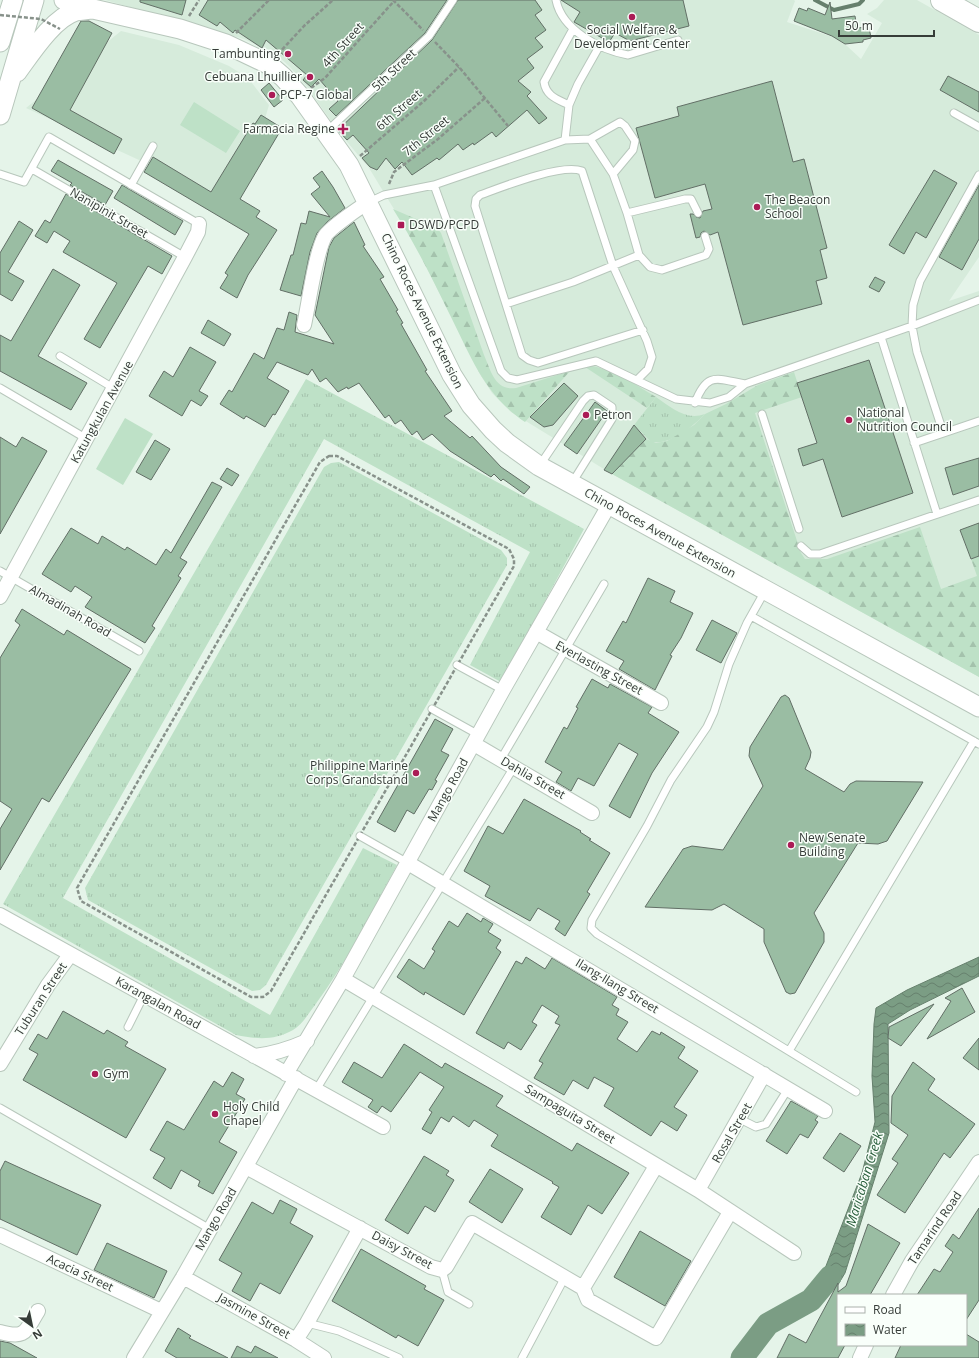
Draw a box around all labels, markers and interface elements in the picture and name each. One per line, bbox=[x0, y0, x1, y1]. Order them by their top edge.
marker: Social Welfare & Development Center bbox=[627, 12, 637, 22]
scale bar bbox=[839, 12, 934, 38]
text: 50 m bbox=[845, 17, 873, 34]
street label: 4th Street bbox=[318, 18, 367, 71]
place label: Social Welfare & Development Center bbox=[574, 21, 690, 52]
place label: Tambunting bbox=[212, 45, 280, 62]
street label: 5th Street bbox=[368, 45, 420, 95]
marker: Tambunting bbox=[283, 49, 293, 59]
place label: Cebuana Lhuillier bbox=[204, 68, 302, 85]
marker: Cebuana Lhuillier bbox=[305, 72, 315, 82]
street label: 6th Street bbox=[372, 85, 425, 134]
place label: PCP-7 Global bbox=[280, 86, 352, 103]
marker: PCP-7 Global bbox=[267, 90, 277, 100]
street label: 7th Street bbox=[399, 112, 452, 160]
place label: Farmacia Regine bbox=[243, 120, 335, 137]
marker: Farmacia Regine bbox=[338, 124, 348, 134]
street label: Nanipinit Street bbox=[67, 183, 152, 242]
place label: The Beacon School bbox=[765, 191, 830, 222]
marker: The Beacon School bbox=[752, 202, 762, 212]
place label: DSWD/PCPD bbox=[409, 216, 479, 233]
marker: DSWD/PCPD bbox=[396, 220, 406, 230]
street label: Chino Roces Avenue Extension bbox=[377, 230, 468, 391]
street label: Katungkulan Avenue bbox=[66, 357, 137, 466]
place label: National Nutrition Council bbox=[857, 404, 952, 435]
place label: Petron bbox=[594, 406, 632, 423]
marker: Petron bbox=[581, 410, 591, 420]
marker: National Nutrition Council bbox=[844, 415, 854, 425]
street label: Chino Roces Avenue Extension bbox=[581, 484, 739, 581]
street label: Almadinah Road bbox=[26, 580, 114, 641]
street label: Everlasting Street bbox=[552, 636, 646, 699]
street label: Dahlia Street bbox=[498, 752, 569, 803]
street label: Mango Road bbox=[423, 755, 472, 825]
place label: Philippine Marine Corps Grandstand bbox=[306, 757, 408, 788]
marker: Philippine Marine Corps Grandstand bbox=[411, 768, 421, 778]
place label: New Senate Building bbox=[799, 829, 866, 860]
marker: New Senate Building bbox=[786, 840, 796, 850]
street label: Ilang-Ilang Street bbox=[572, 954, 662, 1017]
street label: Tuburan Street bbox=[11, 959, 71, 1039]
street label: Karangalan Road bbox=[113, 972, 204, 1033]
place label: Gym bbox=[103, 1065, 129, 1082]
marker: Gym bbox=[90, 1069, 100, 1079]
street label: Sampaguita Street bbox=[522, 1080, 619, 1147]
place label: Holy Child Chapel bbox=[223, 1098, 280, 1129]
street label: Rosal Street bbox=[708, 1100, 756, 1166]
marker: Holy Child Chapel bbox=[210, 1109, 220, 1119]
water label: Maricaban Creek bbox=[841, 1129, 887, 1228]
street label: Mango Road bbox=[191, 1184, 241, 1253]
street label: Tamarind Road bbox=[904, 1188, 966, 1268]
street label: Daisy Street bbox=[369, 1226, 436, 1273]
street label: Acacia Street bbox=[44, 1250, 116, 1295]
street label: Jasmine Street bbox=[214, 1288, 294, 1343]
legend bbox=[837, 1294, 967, 1346]
text: Road bbox=[873, 1301, 902, 1318]
north arrow bbox=[12, 1306, 52, 1346]
text: Water bbox=[873, 1321, 907, 1338]
text: N bbox=[30, 1326, 46, 1344]

